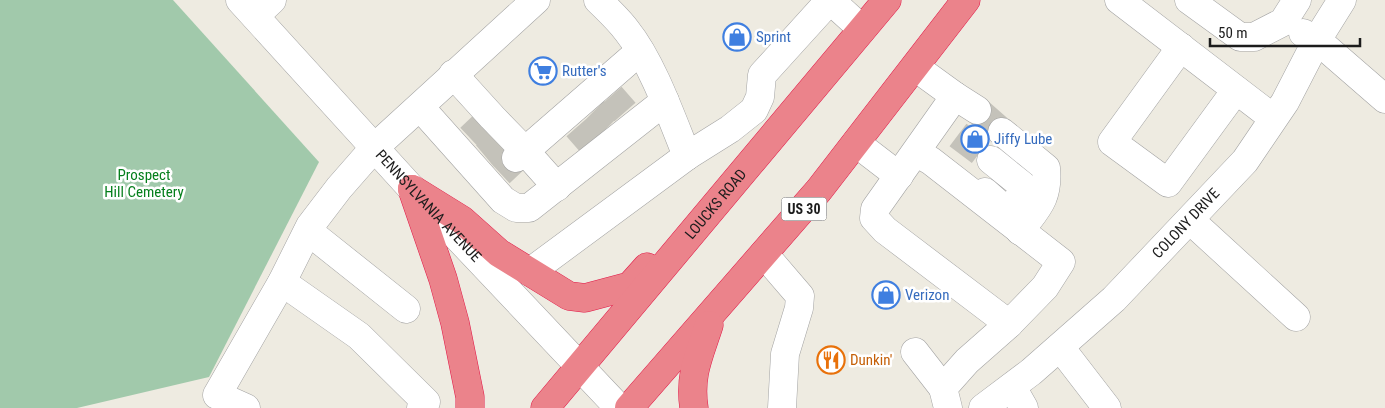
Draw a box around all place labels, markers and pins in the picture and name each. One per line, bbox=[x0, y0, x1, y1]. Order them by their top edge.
shop icon: Sprint bbox=[722, 22, 752, 52]
place label: Sprint bbox=[756, 28, 791, 46]
supermarket icon: Rutter's bbox=[528, 56, 558, 86]
place label: Rutter's bbox=[562, 62, 607, 80]
shop icon: Jiffy Lube bbox=[960, 124, 990, 154]
place label: Jiffy Lube bbox=[994, 130, 1052, 148]
shop icon: Verizon bbox=[871, 280, 901, 310]
place label: Verizon bbox=[905, 286, 949, 304]
restaurant icon: Dunkin' bbox=[816, 345, 846, 375]
place label: Dunkin' bbox=[850, 351, 892, 369]

